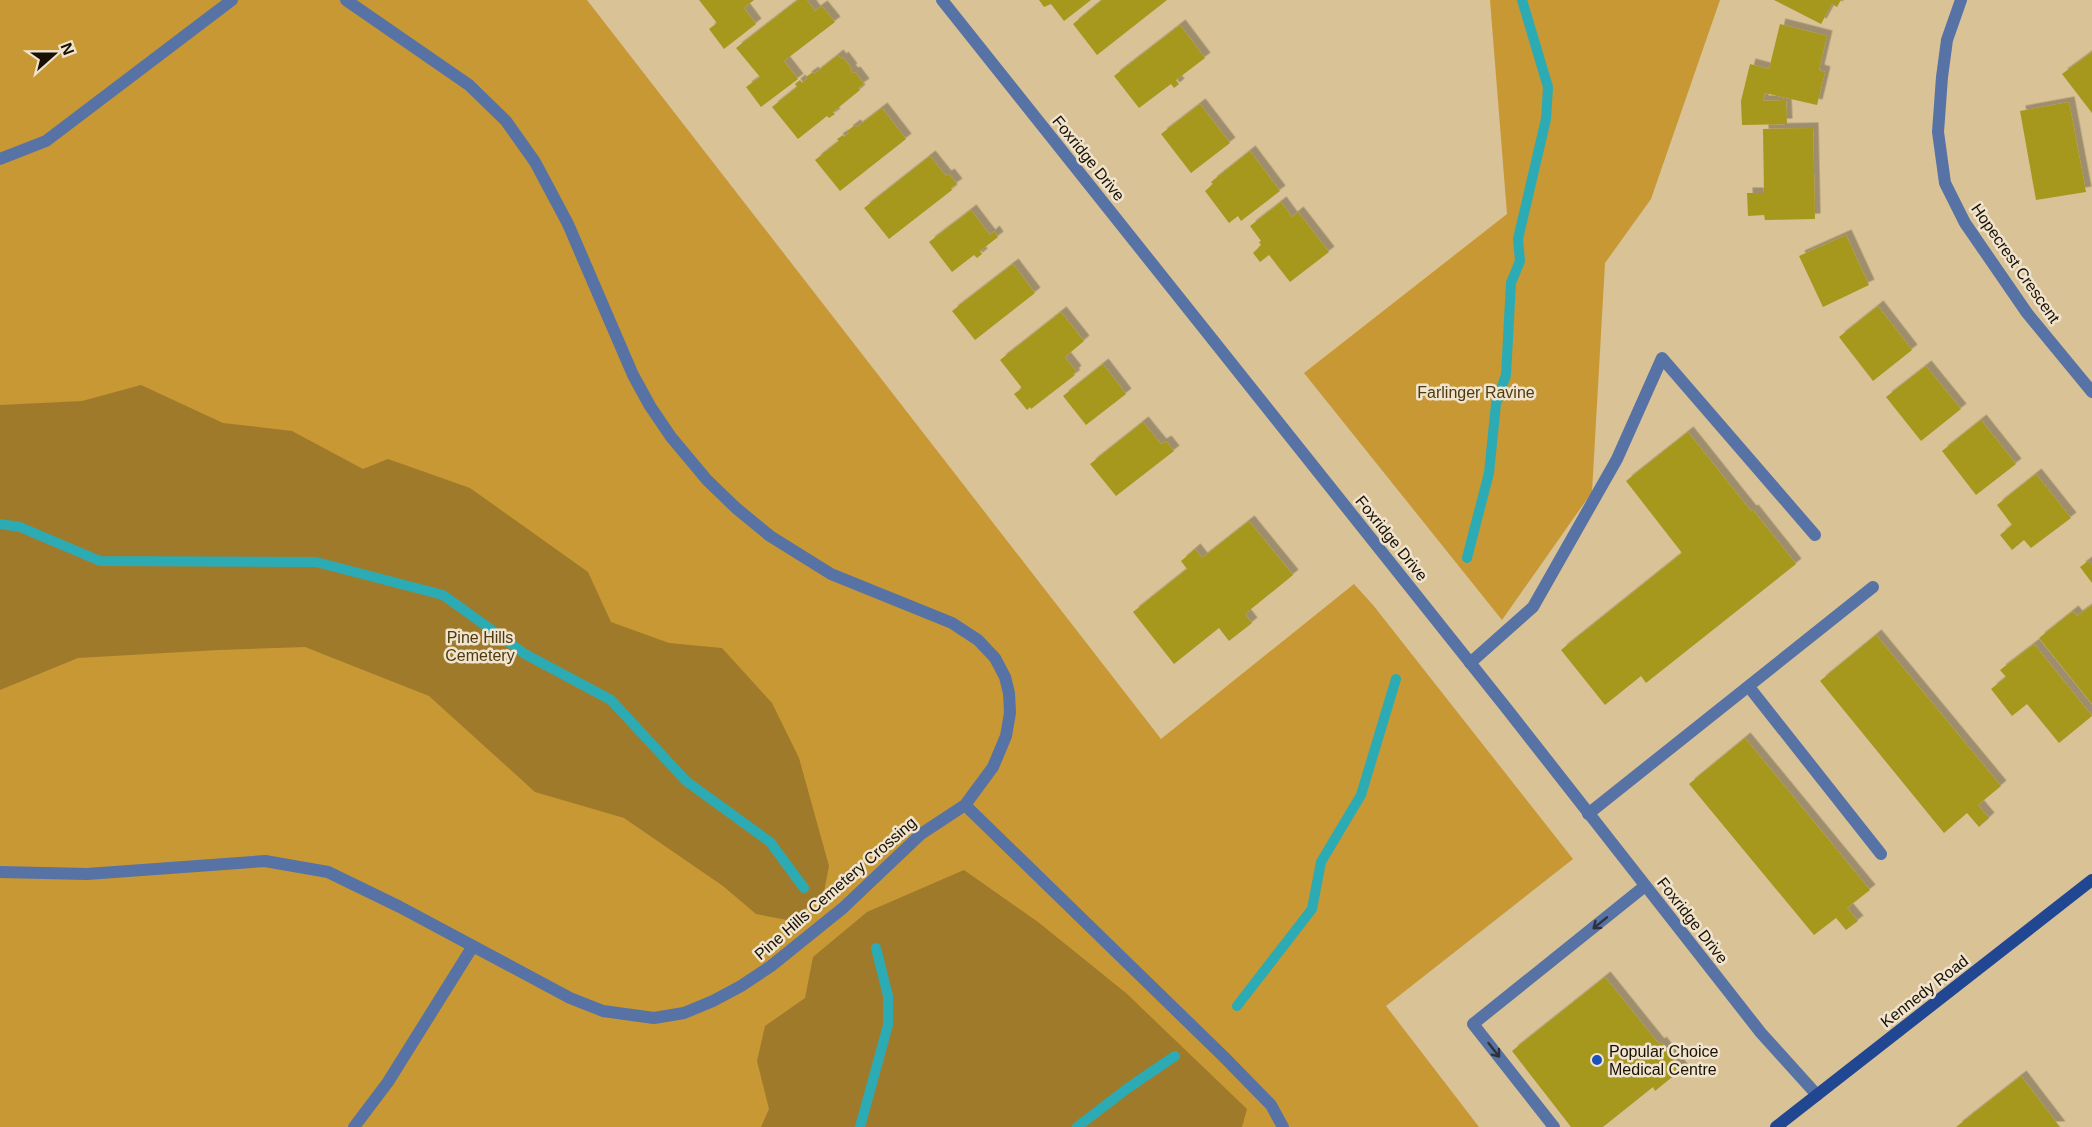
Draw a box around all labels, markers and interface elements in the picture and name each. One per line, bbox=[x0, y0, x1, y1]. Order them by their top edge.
north arrow bbox=[24, 24, 84, 84]
text: N bbox=[58, 40, 78, 57]
street label: Foxridge Drive bbox=[1049, 113, 1128, 204]
street label: Hopecrest Crescent bbox=[1968, 201, 2063, 327]
park label: Farlinger Ravine bbox=[1417, 384, 1535, 401]
street label: Foxridge Drive bbox=[1352, 493, 1431, 584]
park label: Pine Hills Cemetery bbox=[445, 629, 515, 664]
street label: Pine Hills Cemetery Crossing bbox=[751, 814, 919, 963]
street label: Foxridge Drive bbox=[1654, 874, 1731, 967]
one-way arrow bbox=[1592, 916, 1608, 929]
street label: Kennedy Road bbox=[1877, 952, 1971, 1031]
one-way arrow bbox=[1487, 1042, 1500, 1058]
place label: Popular Choice Medical Centre bbox=[1609, 1043, 1719, 1078]
marker: Popular Choice Medical Centre bbox=[1590, 1053, 1604, 1067]

